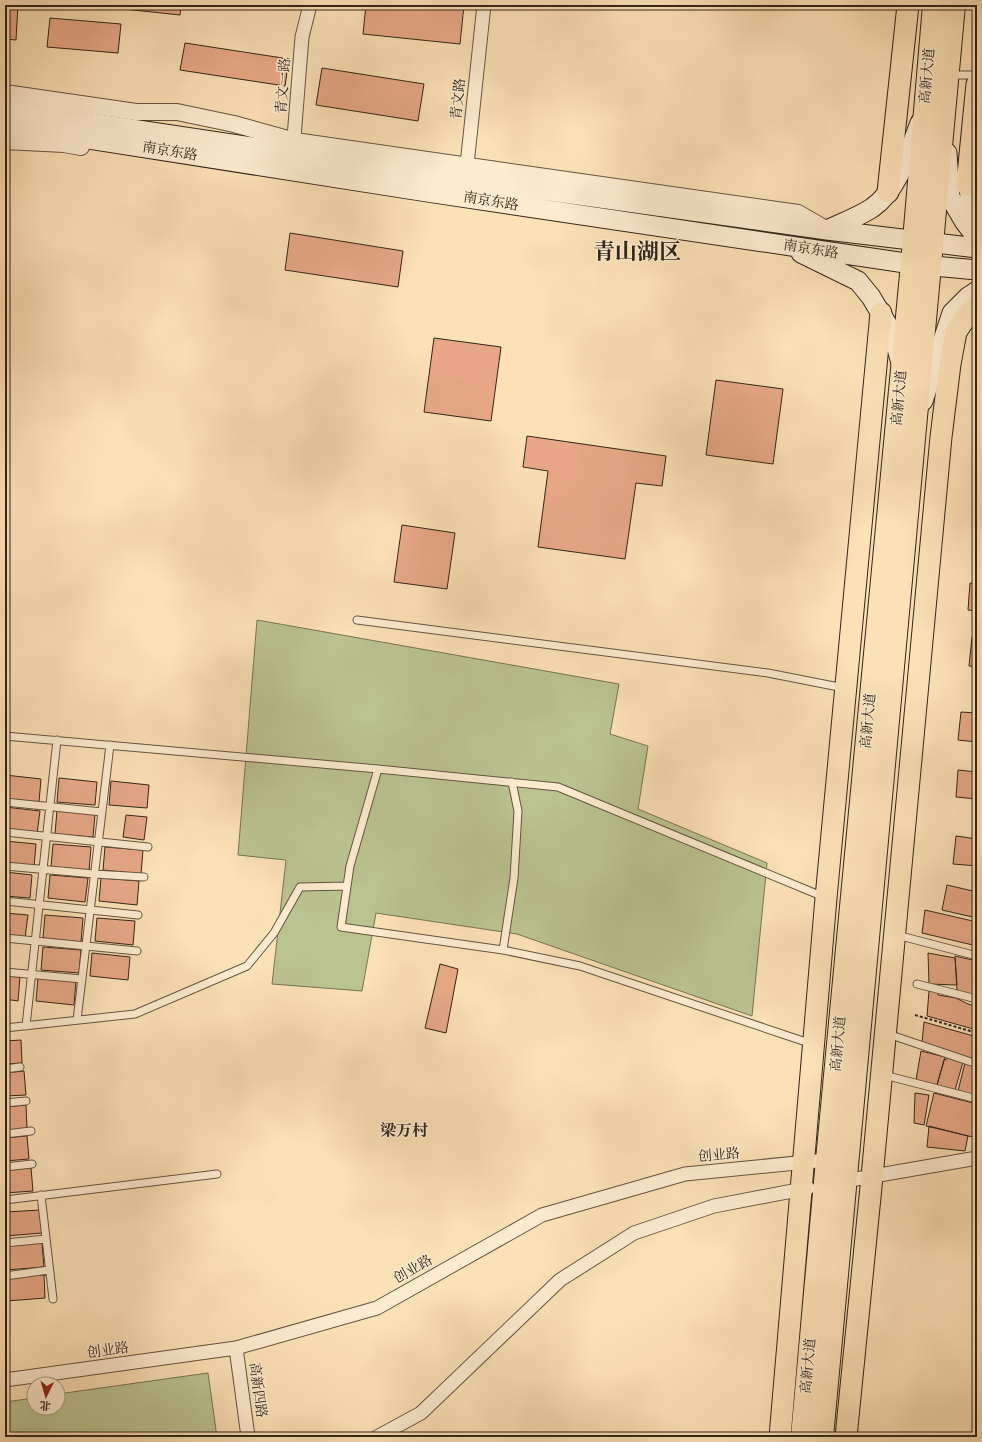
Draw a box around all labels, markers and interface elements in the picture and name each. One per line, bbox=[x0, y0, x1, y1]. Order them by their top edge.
street label: 高新大道 bbox=[916, 47, 938, 105]
street label: 青文一路 bbox=[273, 57, 293, 115]
street label: 青文路 bbox=[447, 77, 469, 121]
street label: 南京东路 bbox=[141, 138, 199, 164]
street label: 南京东路 bbox=[462, 188, 520, 214]
street label: 南京东路 bbox=[782, 236, 840, 262]
district label: 青山湖区 bbox=[593, 238, 681, 265]
street label: 高新大道 bbox=[888, 369, 910, 427]
street label: 高新大道 bbox=[857, 692, 879, 750]
street label: 高新大道 bbox=[827, 1015, 849, 1073]
district label: 梁万村 bbox=[380, 1121, 428, 1140]
street label: 创业路 bbox=[697, 1145, 741, 1165]
street label: 创业路 bbox=[391, 1251, 435, 1287]
street label: 高新大道 bbox=[797, 1337, 819, 1395]
street label: 创业路 bbox=[86, 1339, 130, 1361]
street label: 高新四路 bbox=[246, 1361, 270, 1419]
north arrow bbox=[26, 1376, 66, 1416]
text: 北 bbox=[39, 1399, 51, 1412]

